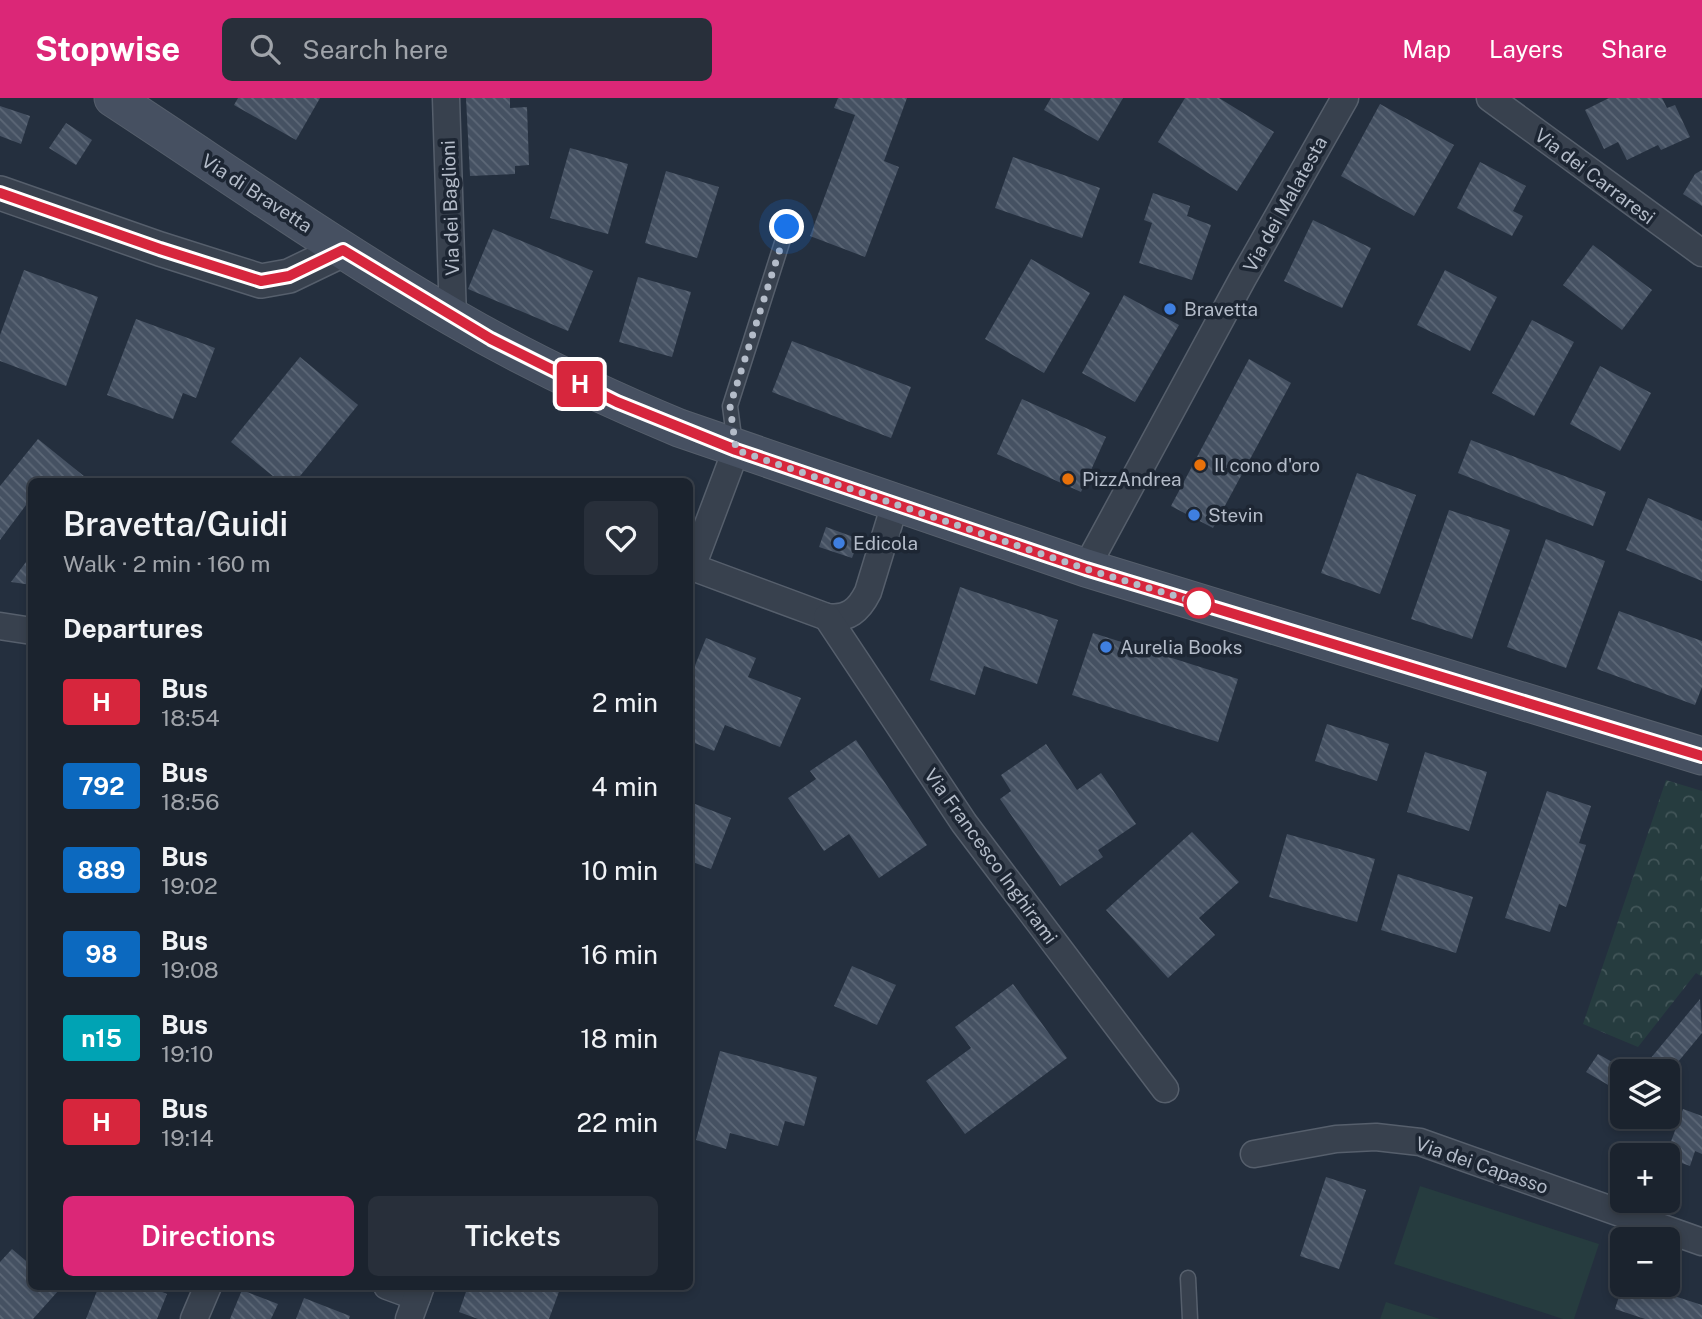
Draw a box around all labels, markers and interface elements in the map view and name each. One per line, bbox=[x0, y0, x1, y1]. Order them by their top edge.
search box bbox=[222, 18, 712, 81]
text: Stopwise bbox=[35, 30, 180, 68]
icon: search bbox=[246, 30, 284, 68]
text: Search here bbox=[302, 34, 448, 65]
text: Map bbox=[1402, 35, 1451, 63]
text: Layers bbox=[1489, 35, 1563, 63]
text: Share bbox=[1601, 35, 1667, 63]
street label: Via dei Carraresi bbox=[1531, 124, 1659, 228]
street label: Via dei Malatesta bbox=[1239, 132, 1331, 276]
street label: Via dei Baglioni bbox=[437, 140, 463, 276]
street label: Via di Bravetta bbox=[198, 149, 316, 237]
your location bbox=[769, 209, 804, 244]
place label: Bravetta bbox=[1184, 298, 1258, 320]
marker: Bravetta bbox=[1162, 301, 1178, 317]
line badge: H bbox=[557, 361, 603, 407]
text: H bbox=[571, 370, 589, 398]
place label: Il cono d'oro bbox=[1214, 454, 1320, 476]
marker: Il cono d'oro bbox=[1192, 457, 1208, 473]
place label: PizzAndrea bbox=[1082, 468, 1182, 490]
marker: PizzAndrea bbox=[1060, 471, 1076, 487]
button: heart bbox=[584, 501, 658, 575]
place label: Stevin bbox=[1208, 504, 1263, 526]
text: Bravetta/Guidi bbox=[63, 505, 288, 543]
marker: Stevin bbox=[1186, 507, 1202, 523]
place label: Edicola bbox=[853, 532, 918, 554]
marker: Edicola bbox=[831, 535, 847, 551]
text: Walk · 2 min · 160 m bbox=[63, 550, 270, 577]
unlabelled marker bbox=[1184, 588, 1214, 618]
text: Departures bbox=[63, 613, 203, 644]
place label: Aurelia Books bbox=[1120, 636, 1242, 658]
marker: Aurelia Books bbox=[1098, 639, 1114, 655]
text: Bus bbox=[161, 673, 208, 704]
text: 2 min bbox=[592, 687, 658, 718]
text: H bbox=[92, 688, 111, 716]
text: 18:54 bbox=[161, 704, 220, 731]
text: Bus bbox=[161, 757, 208, 788]
street label: Via Francesco Inghirami bbox=[920, 764, 1062, 948]
text: 4 min bbox=[591, 771, 658, 802]
text: 792 bbox=[79, 772, 124, 800]
text: 18:56 bbox=[161, 788, 220, 815]
text: Bus bbox=[161, 841, 208, 872]
text: 10 min bbox=[581, 855, 658, 886]
text: 889 bbox=[78, 856, 125, 884]
text: 19:02 bbox=[161, 872, 218, 899]
text: Bus bbox=[161, 925, 208, 956]
text: 16 min bbox=[581, 939, 658, 970]
text: 98 bbox=[86, 940, 117, 968]
text: 19:08 bbox=[161, 956, 219, 983]
text: Bus bbox=[161, 1009, 208, 1040]
text: 18 min bbox=[580, 1023, 658, 1054]
text: n15 bbox=[81, 1024, 122, 1052]
text: 19:10 bbox=[161, 1040, 213, 1067]
map controls bbox=[1610, 1059, 1680, 1297]
button: layers bbox=[1610, 1059, 1680, 1129]
text: Bus bbox=[161, 1093, 208, 1124]
text: 22 min bbox=[577, 1107, 658, 1138]
text: H bbox=[92, 1108, 111, 1136]
text: 19:14 bbox=[161, 1124, 214, 1151]
street label: Via dei Capasso bbox=[1413, 1132, 1551, 1198]
button: + bbox=[1610, 1143, 1680, 1213]
button: Directions bbox=[63, 1196, 354, 1276]
button: Tickets bbox=[368, 1196, 658, 1276]
button: − bbox=[1610, 1227, 1680, 1297]

